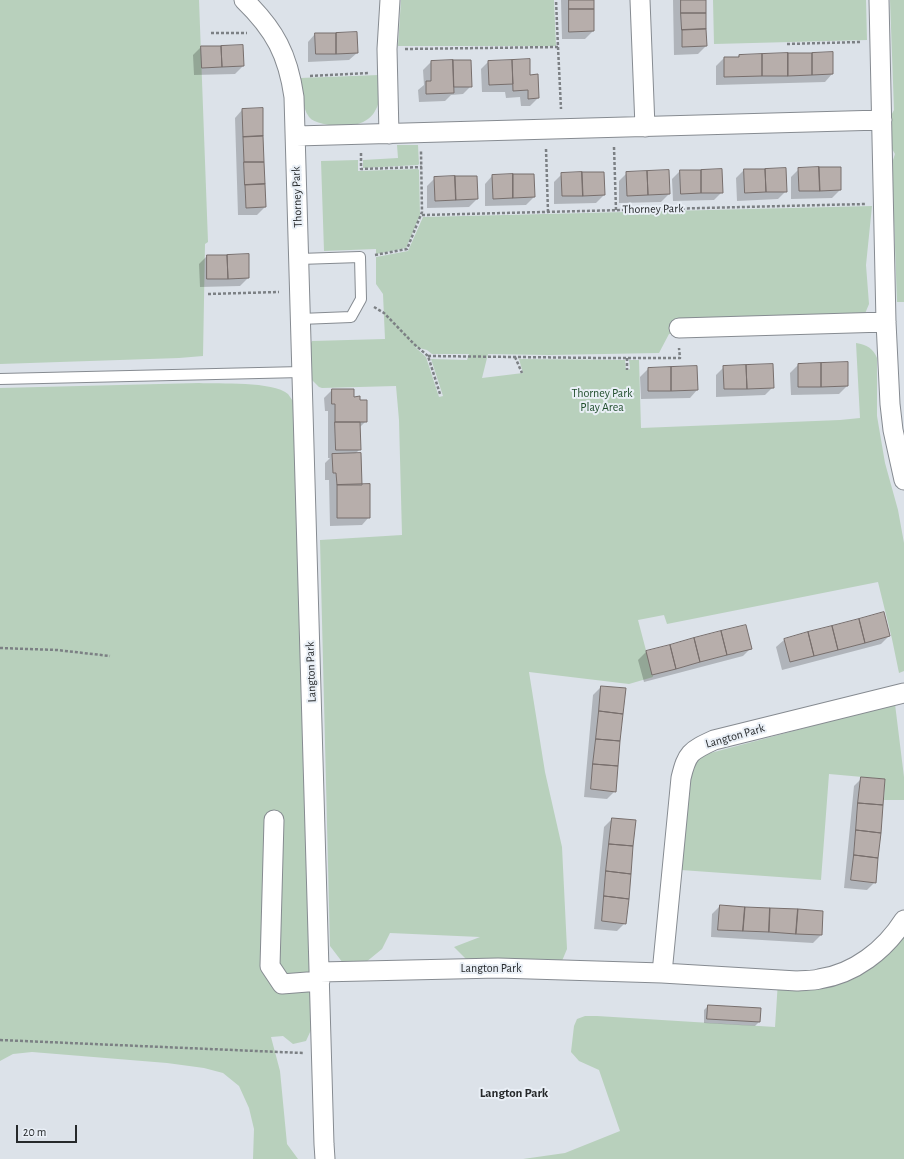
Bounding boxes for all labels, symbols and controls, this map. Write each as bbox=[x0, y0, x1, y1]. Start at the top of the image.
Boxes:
street label: Thorney Park bbox=[289, 166, 305, 228]
street label: Thorney Park bbox=[622, 201, 684, 217]
park label: Thorney Park Play Area bbox=[571, 386, 633, 414]
street label: Langton Park bbox=[303, 641, 319, 703]
street label: Langton Park bbox=[704, 721, 766, 751]
street label: Langton Park bbox=[461, 961, 521, 975]
district label: Langton Park bbox=[480, 1085, 548, 1101]
scale bar bbox=[18, 1117, 79, 1143]
text: 20 m bbox=[23, 1126, 46, 1138]

